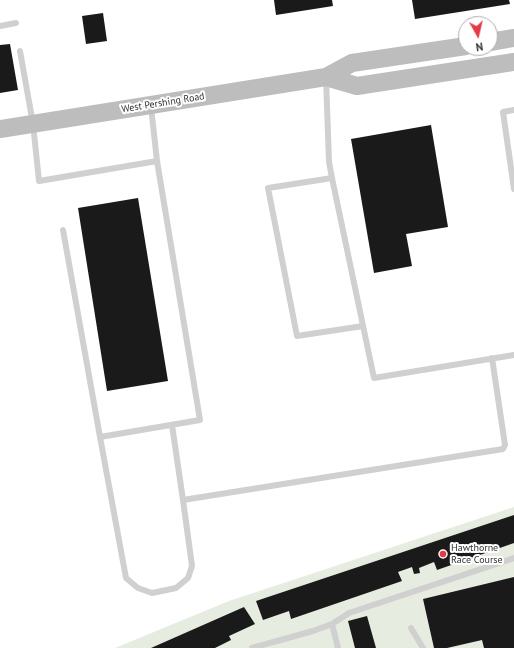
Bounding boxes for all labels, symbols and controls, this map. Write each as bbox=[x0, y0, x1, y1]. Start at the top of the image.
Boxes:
north arrow bbox=[458, 16, 498, 56]
text: N bbox=[475, 39, 484, 54]
street label: West Pershing Road bbox=[121, 91, 205, 115]
place label: Hawthorne Race Course bbox=[451, 542, 503, 566]
marker: Hawthorne Race Course bbox=[438, 549, 448, 559]

